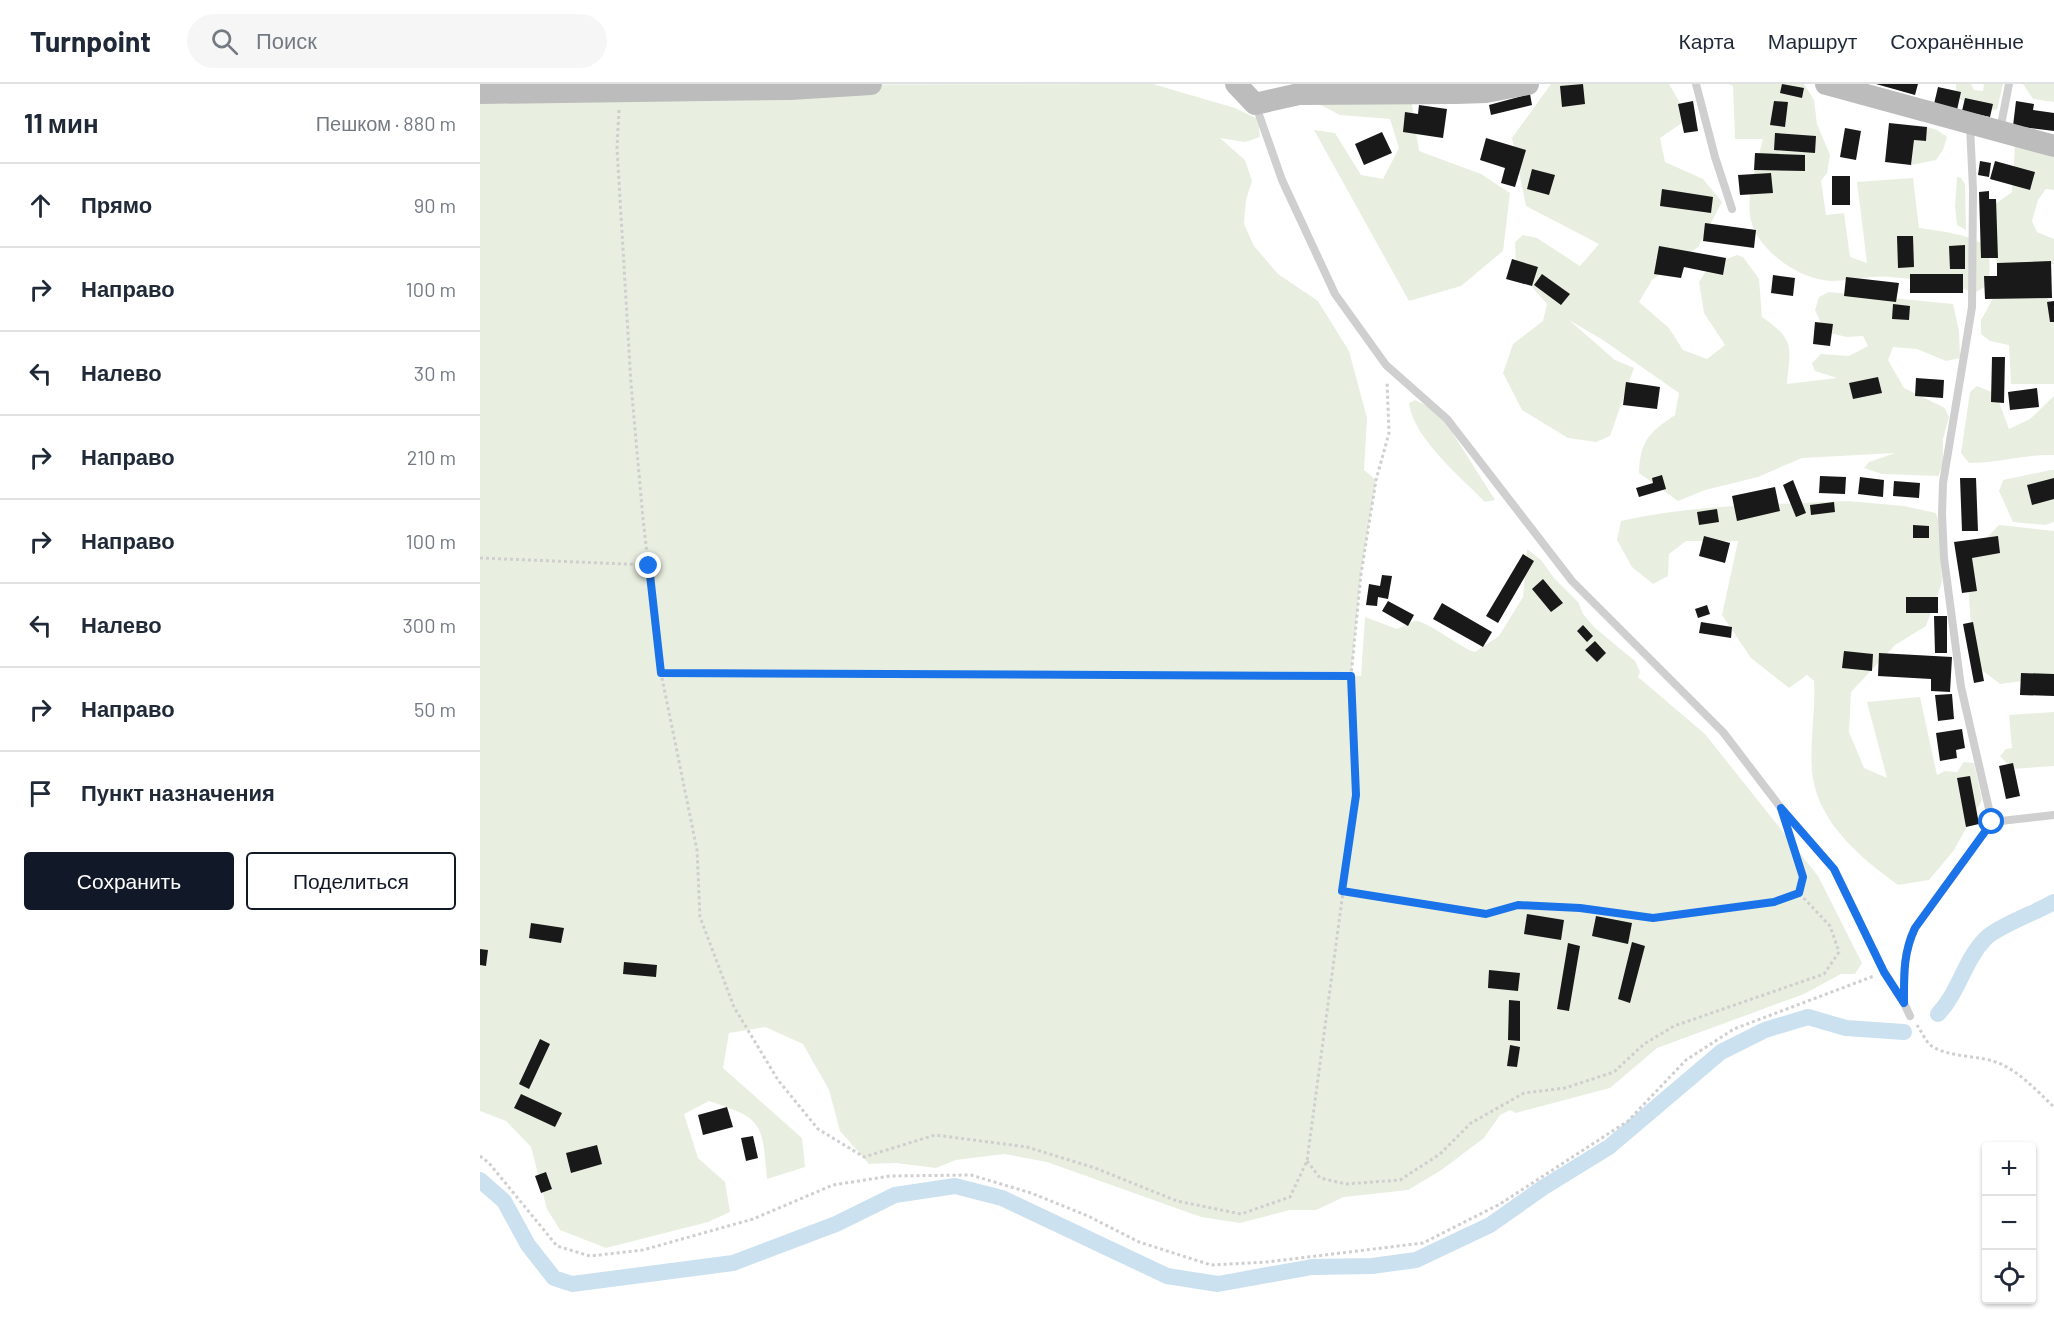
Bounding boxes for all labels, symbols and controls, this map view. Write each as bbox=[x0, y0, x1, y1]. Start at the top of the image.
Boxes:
search box bbox=[187, 14, 607, 68]
text: Turnpoint bbox=[30, 24, 151, 58]
icon: search bbox=[208, 25, 241, 58]
text: Поиск bbox=[256, 27, 317, 53]
text: Карта bbox=[1679, 28, 1735, 53]
text: Маршрут bbox=[1768, 28, 1857, 53]
text: Сохранённые bbox=[1890, 28, 2024, 53]
text: 11 мин bbox=[24, 107, 99, 138]
text: Пешком · 880 m bbox=[316, 111, 456, 135]
icon: ahead bbox=[24, 189, 57, 222]
text: Прямо bbox=[81, 191, 152, 217]
text: 90 m bbox=[414, 193, 456, 217]
icon: right bbox=[24, 273, 57, 306]
text: Направо bbox=[81, 275, 175, 301]
text: 100 m bbox=[406, 277, 456, 301]
icon: left bbox=[24, 357, 57, 390]
text: Налево bbox=[81, 359, 162, 385]
text: 30 m bbox=[414, 361, 456, 385]
icon: right bbox=[24, 441, 57, 474]
text: Направо bbox=[81, 443, 175, 469]
text: 210 m bbox=[407, 445, 456, 469]
icon: right bbox=[24, 525, 57, 558]
text: Направо bbox=[81, 527, 175, 553]
text: 100 m bbox=[406, 529, 456, 553]
route end bbox=[635, 552, 661, 578]
icon: left bbox=[24, 609, 57, 642]
text: Налево bbox=[81, 611, 162, 637]
text: 300 m bbox=[403, 613, 456, 637]
icon: right bbox=[24, 693, 57, 726]
text: Направо bbox=[81, 695, 175, 721]
text: 50 m bbox=[414, 697, 456, 721]
icon: arrive bbox=[24, 777, 57, 810]
text: Пункт назначения bbox=[81, 779, 275, 805]
route start bbox=[1978, 808, 2004, 834]
button: Сохранить bbox=[24, 852, 234, 910]
button: Поделиться bbox=[246, 852, 456, 910]
map controls bbox=[1982, 1142, 2036, 1304]
button: + bbox=[1982, 1142, 2036, 1196]
button: − bbox=[1982, 1196, 2036, 1250]
button: locate bbox=[1982, 1250, 2036, 1304]

